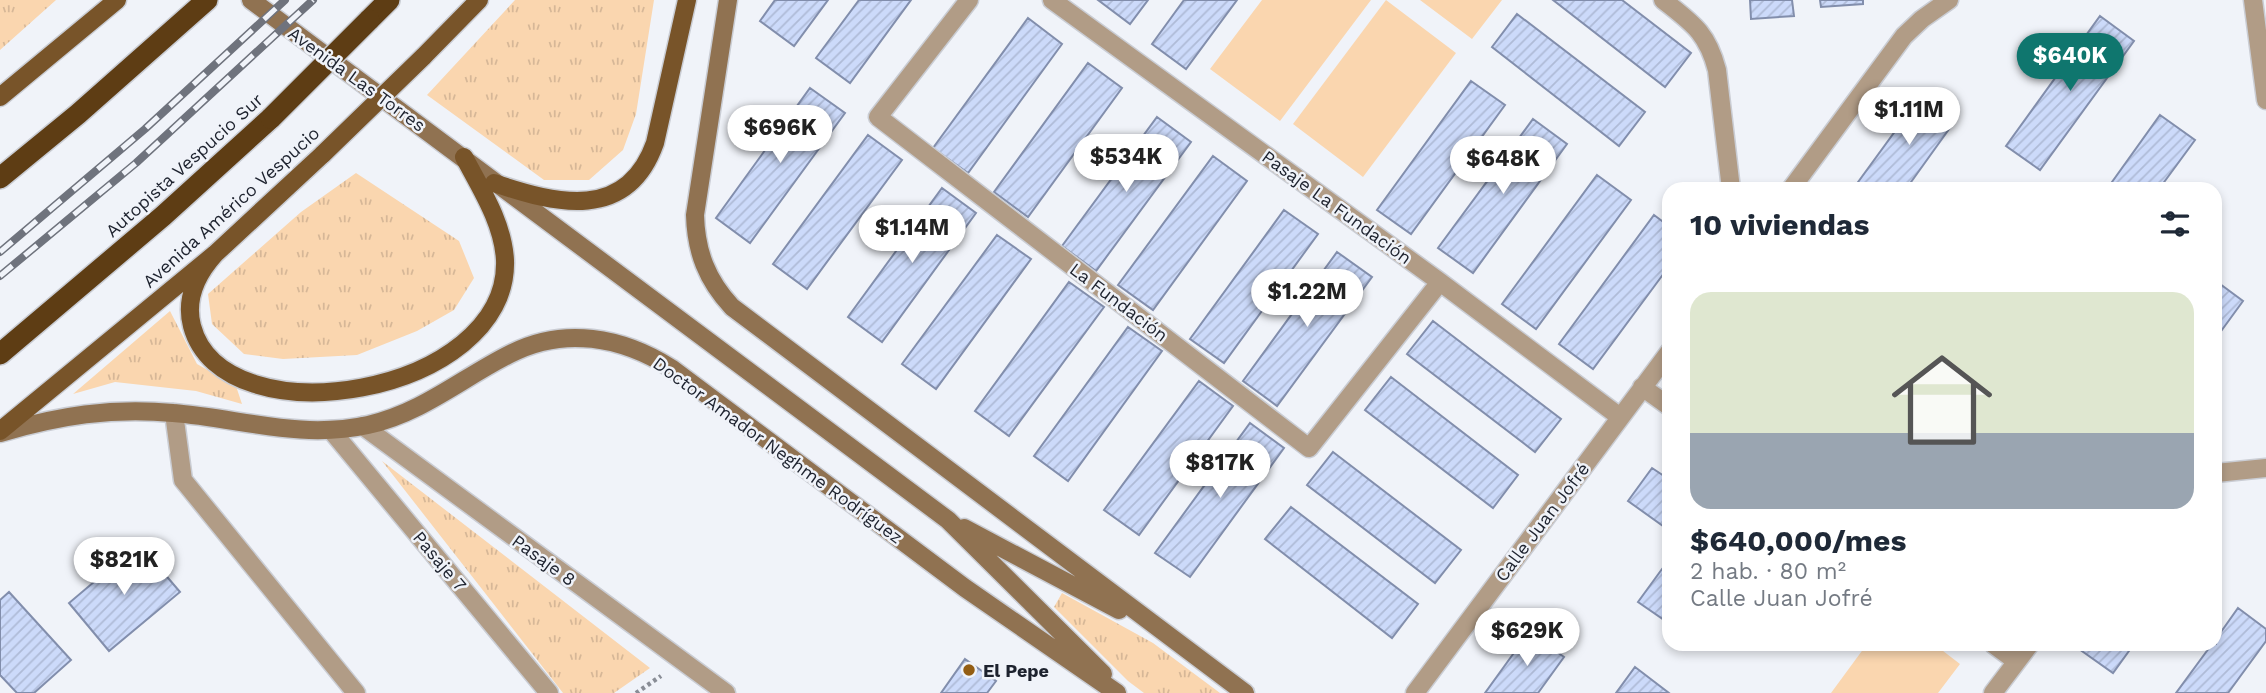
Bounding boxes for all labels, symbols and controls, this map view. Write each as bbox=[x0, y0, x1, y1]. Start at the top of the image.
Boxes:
street label: Avenida Las Torres bbox=[284, 22, 430, 136]
pin: $640K bbox=[2021, 34, 2119, 93]
text: $640K bbox=[2033, 42, 2107, 69]
pin: $1.11M bbox=[1852, 88, 1966, 147]
street label: Autopista Vespucio Sur bbox=[101, 89, 267, 241]
text: $1.11M bbox=[1874, 96, 1944, 123]
pin: $696K bbox=[731, 106, 829, 165]
text: $696K bbox=[743, 114, 817, 141]
street label: Avenida Américo Vespucio bbox=[138, 122, 324, 292]
pin: $534K bbox=[1077, 134, 1175, 194]
pin: $648K bbox=[1454, 136, 1552, 196]
text: $534K bbox=[1090, 143, 1162, 170]
text: $648K bbox=[1466, 145, 1540, 172]
street label: Pasaje La Fundación bbox=[1258, 146, 1416, 268]
pin: $1.14M bbox=[855, 205, 969, 265]
icon: filters bbox=[2156, 205, 2194, 243]
text: 10 viviendas bbox=[1690, 207, 1869, 242]
text: $1.14M bbox=[875, 214, 949, 241]
street label: La Fundación bbox=[1066, 258, 1172, 346]
pin: $1.22M bbox=[1250, 270, 1364, 329]
text: $1.22M bbox=[1267, 278, 1347, 305]
icon: home bbox=[1879, 337, 2005, 463]
street label: Doctor Amador Neghme Rodríguez bbox=[649, 352, 907, 548]
pin: $817K bbox=[1171, 440, 1269, 500]
text: $817K bbox=[1186, 449, 1255, 476]
street label: Calle Juan Jofré bbox=[1491, 459, 1593, 585]
text: $640,000/mes bbox=[1690, 523, 1906, 558]
street label: Pasaje 7 bbox=[409, 527, 471, 595]
street label: Pasaje 8 bbox=[508, 530, 580, 590]
pin: $821K bbox=[75, 538, 173, 597]
text: $821K bbox=[90, 546, 158, 573]
text: 2 hab. · 80 m² bbox=[1690, 558, 1846, 585]
text: Calle Juan Jofré bbox=[1690, 585, 1873, 612]
pin: $629K bbox=[1478, 608, 1576, 668]
text: $629K bbox=[1491, 617, 1563, 644]
place label: El Pepe bbox=[983, 660, 1049, 681]
marker: El Pepe bbox=[961, 662, 977, 678]

